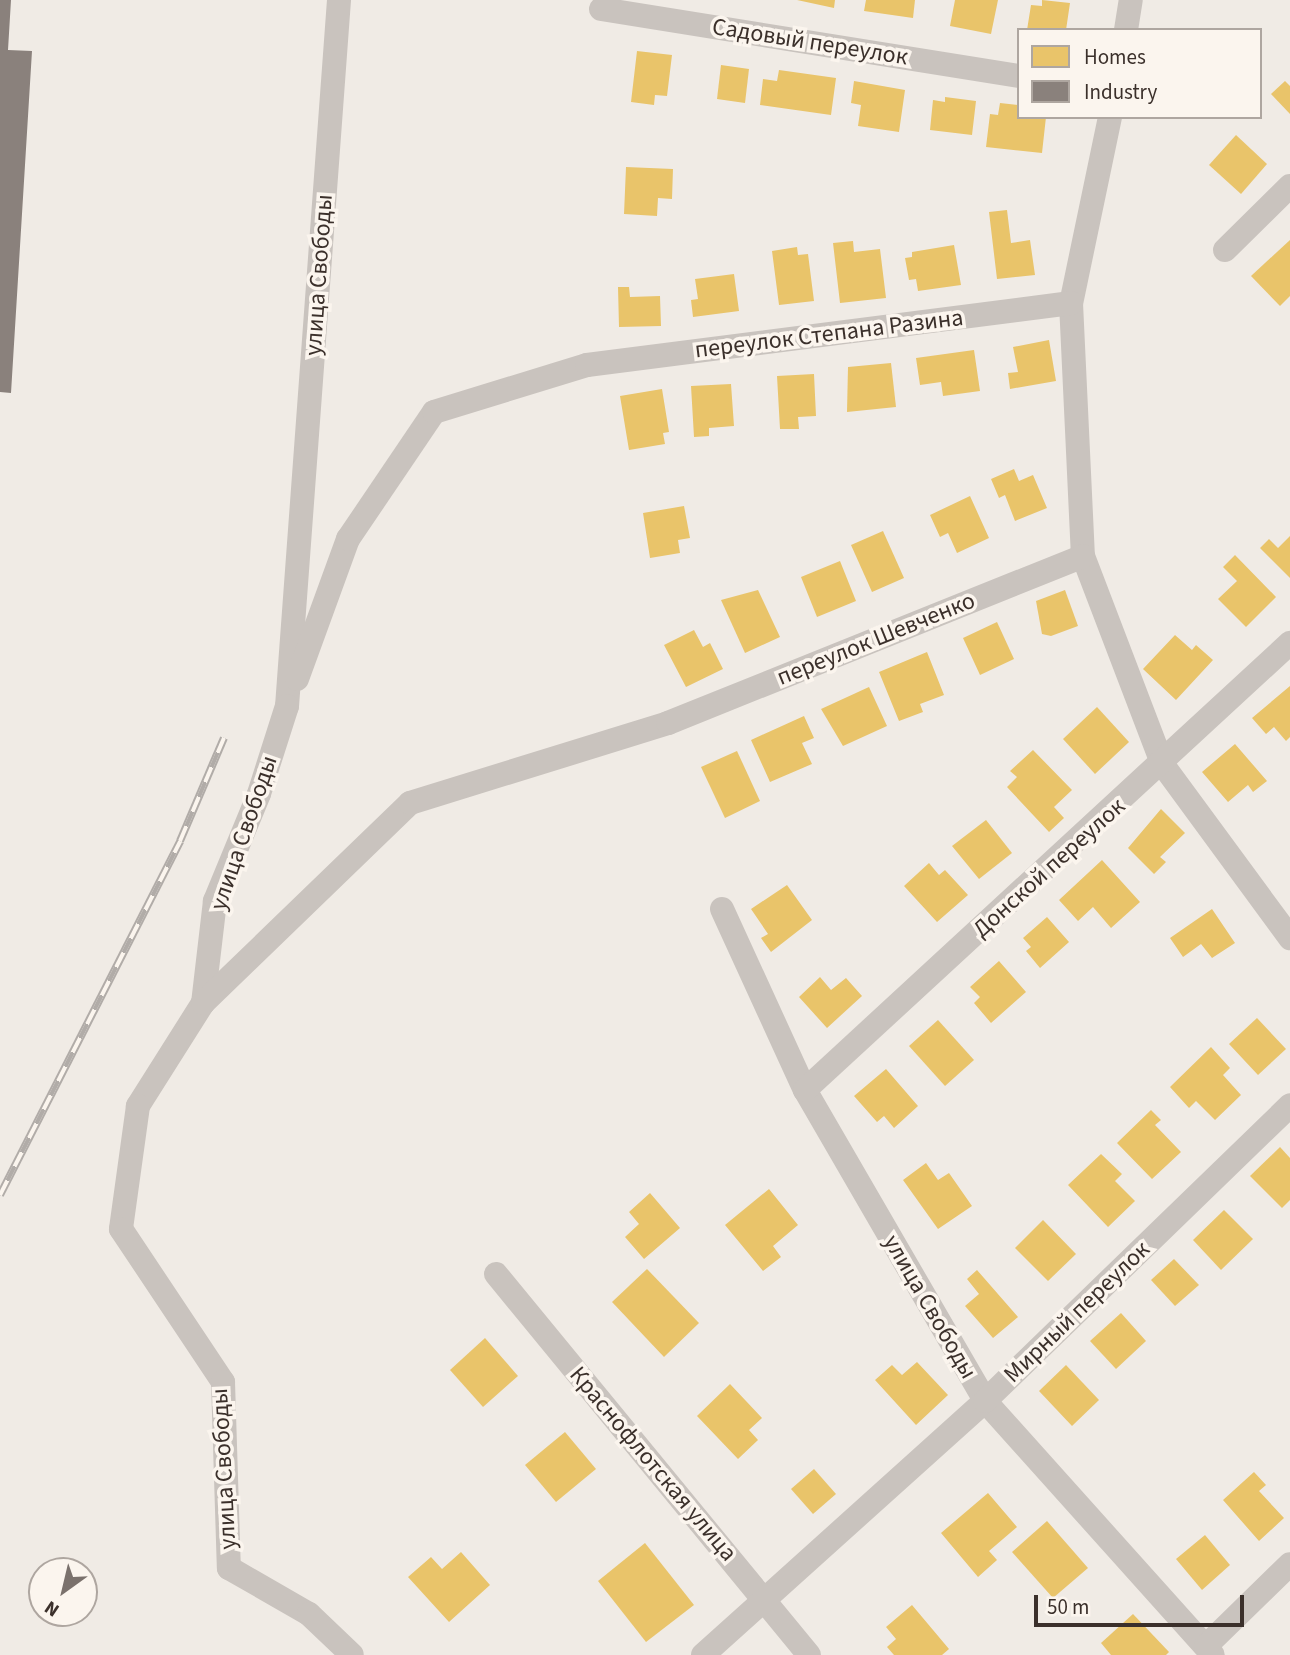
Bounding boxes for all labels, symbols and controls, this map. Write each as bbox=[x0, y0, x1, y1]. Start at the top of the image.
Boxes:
street label: Садовый переулок bbox=[710, 12, 910, 72]
legend bbox=[1017, 28, 1262, 119]
text: Homes bbox=[1084, 42, 1146, 72]
text: Industry bbox=[1084, 77, 1157, 107]
street label: улица Свободы bbox=[299, 193, 339, 357]
street label: переулок Степана Разина bbox=[693, 303, 965, 365]
street label: переулок Шевченко bbox=[773, 586, 979, 692]
street label: улица Свободы bbox=[204, 752, 284, 914]
street label: Донской переулок bbox=[967, 792, 1131, 944]
street label: улица Свободы bbox=[877, 1230, 983, 1384]
street label: Мирный переулок bbox=[998, 1235, 1156, 1389]
street label: Краснофлотская улица bbox=[563, 1361, 743, 1567]
street label: улица Свободы bbox=[205, 1388, 243, 1550]
north arrow bbox=[28, 1557, 98, 1627]
scale bar bbox=[1038, 1582, 1248, 1626]
text: 50 m bbox=[1047, 1592, 1089, 1622]
text: N bbox=[39, 1593, 65, 1623]

